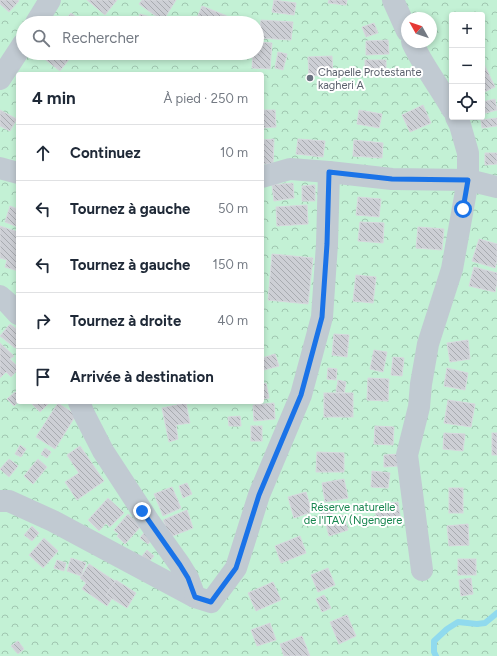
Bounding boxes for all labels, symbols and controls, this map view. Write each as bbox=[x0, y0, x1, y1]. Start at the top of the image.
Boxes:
north arrow bbox=[401, 12, 437, 48]
map controls bbox=[449, 12, 485, 120]
button: + bbox=[449, 12, 485, 48]
search box bbox=[16, 16, 264, 60]
icon: search bbox=[30, 27, 52, 49]
text: Rechercher bbox=[62, 29, 139, 47]
button: − bbox=[449, 48, 485, 84]
place label: Chapelle Protestante kagheri A bbox=[318, 66, 421, 92]
marker: Chapelle Protestante kagheri A bbox=[305, 73, 315, 83]
button: locate bbox=[449, 84, 485, 120]
text: 4 min bbox=[32, 88, 76, 108]
text: À pied · 250 m bbox=[163, 91, 248, 106]
icon: ahead bbox=[32, 142, 54, 164]
text: Continuez bbox=[70, 144, 141, 162]
text: 10 m bbox=[220, 145, 248, 160]
icon: left bbox=[32, 198, 54, 220]
text: Tournez à gauche bbox=[70, 200, 190, 218]
route start bbox=[454, 200, 472, 218]
text: 50 m bbox=[218, 201, 248, 216]
icon: left bbox=[32, 254, 54, 276]
text: Tournez à gauche bbox=[70, 256, 190, 274]
text: 150 m bbox=[213, 257, 248, 272]
icon: right bbox=[32, 310, 54, 332]
text: Tournez à droite bbox=[70, 312, 181, 330]
text: 40 m bbox=[217, 313, 248, 328]
icon: arrive bbox=[32, 366, 54, 388]
text: Arrivée à destination bbox=[70, 368, 214, 386]
park label: Réserve naturelle de l'ITAV (Ngengere bbox=[304, 501, 402, 527]
route end bbox=[133, 502, 151, 520]

